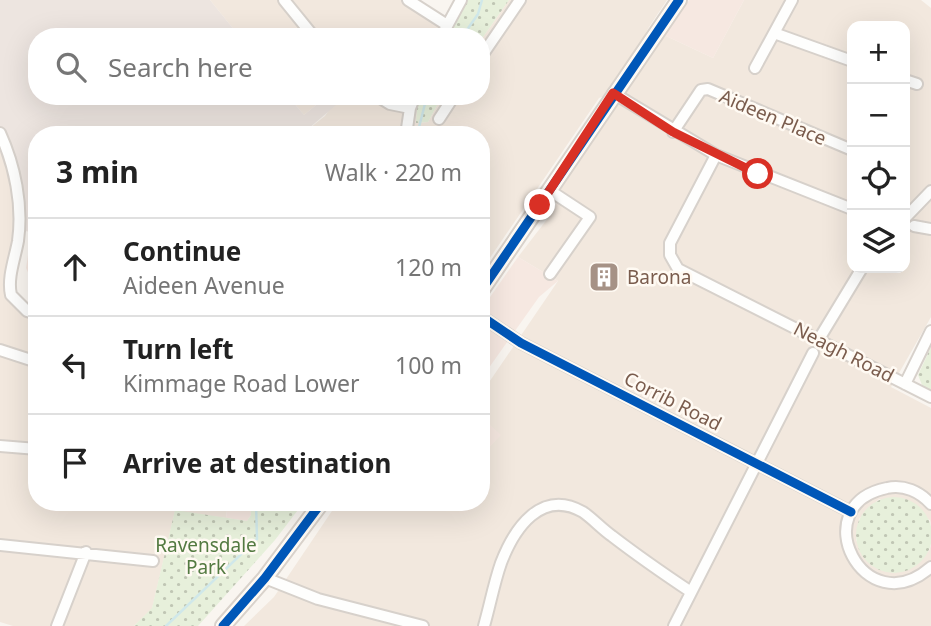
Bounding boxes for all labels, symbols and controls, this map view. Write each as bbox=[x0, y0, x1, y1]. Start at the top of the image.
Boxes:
map controls bbox=[847, 21, 910, 273]
button: + bbox=[847, 21, 910, 84]
search box bbox=[28, 28, 490, 105]
icon: search bbox=[52, 48, 90, 86]
text: Search here bbox=[108, 49, 253, 85]
street label: Aideen Place bbox=[716, 83, 830, 151]
button: − bbox=[847, 84, 910, 147]
button: locate bbox=[847, 147, 910, 210]
text: 3 min bbox=[56, 151, 139, 192]
text: Walk · 220 m bbox=[325, 156, 462, 188]
route start bbox=[742, 158, 773, 189]
route end bbox=[524, 189, 555, 220]
button: layers bbox=[847, 210, 910, 273]
text: Continue bbox=[123, 233, 241, 269]
icon: ahead bbox=[56, 248, 94, 286]
text: 120 m bbox=[395, 251, 462, 283]
building icon: Barona bbox=[587, 260, 621, 294]
place label: Barona bbox=[627, 264, 691, 290]
text: Aideen Avenue bbox=[123, 269, 285, 301]
street label: Neagh Road bbox=[789, 315, 899, 389]
text: Turn left bbox=[123, 331, 234, 367]
icon: left bbox=[56, 346, 94, 384]
text: 100 m bbox=[395, 349, 462, 381]
street label: Corrib Road bbox=[620, 365, 726, 437]
text: Kimmage Road Lower bbox=[123, 367, 360, 399]
icon: arrive bbox=[56, 444, 94, 482]
text: Arrive at destination bbox=[123, 445, 392, 481]
park label: Ravensdale Park bbox=[155, 532, 257, 580]

